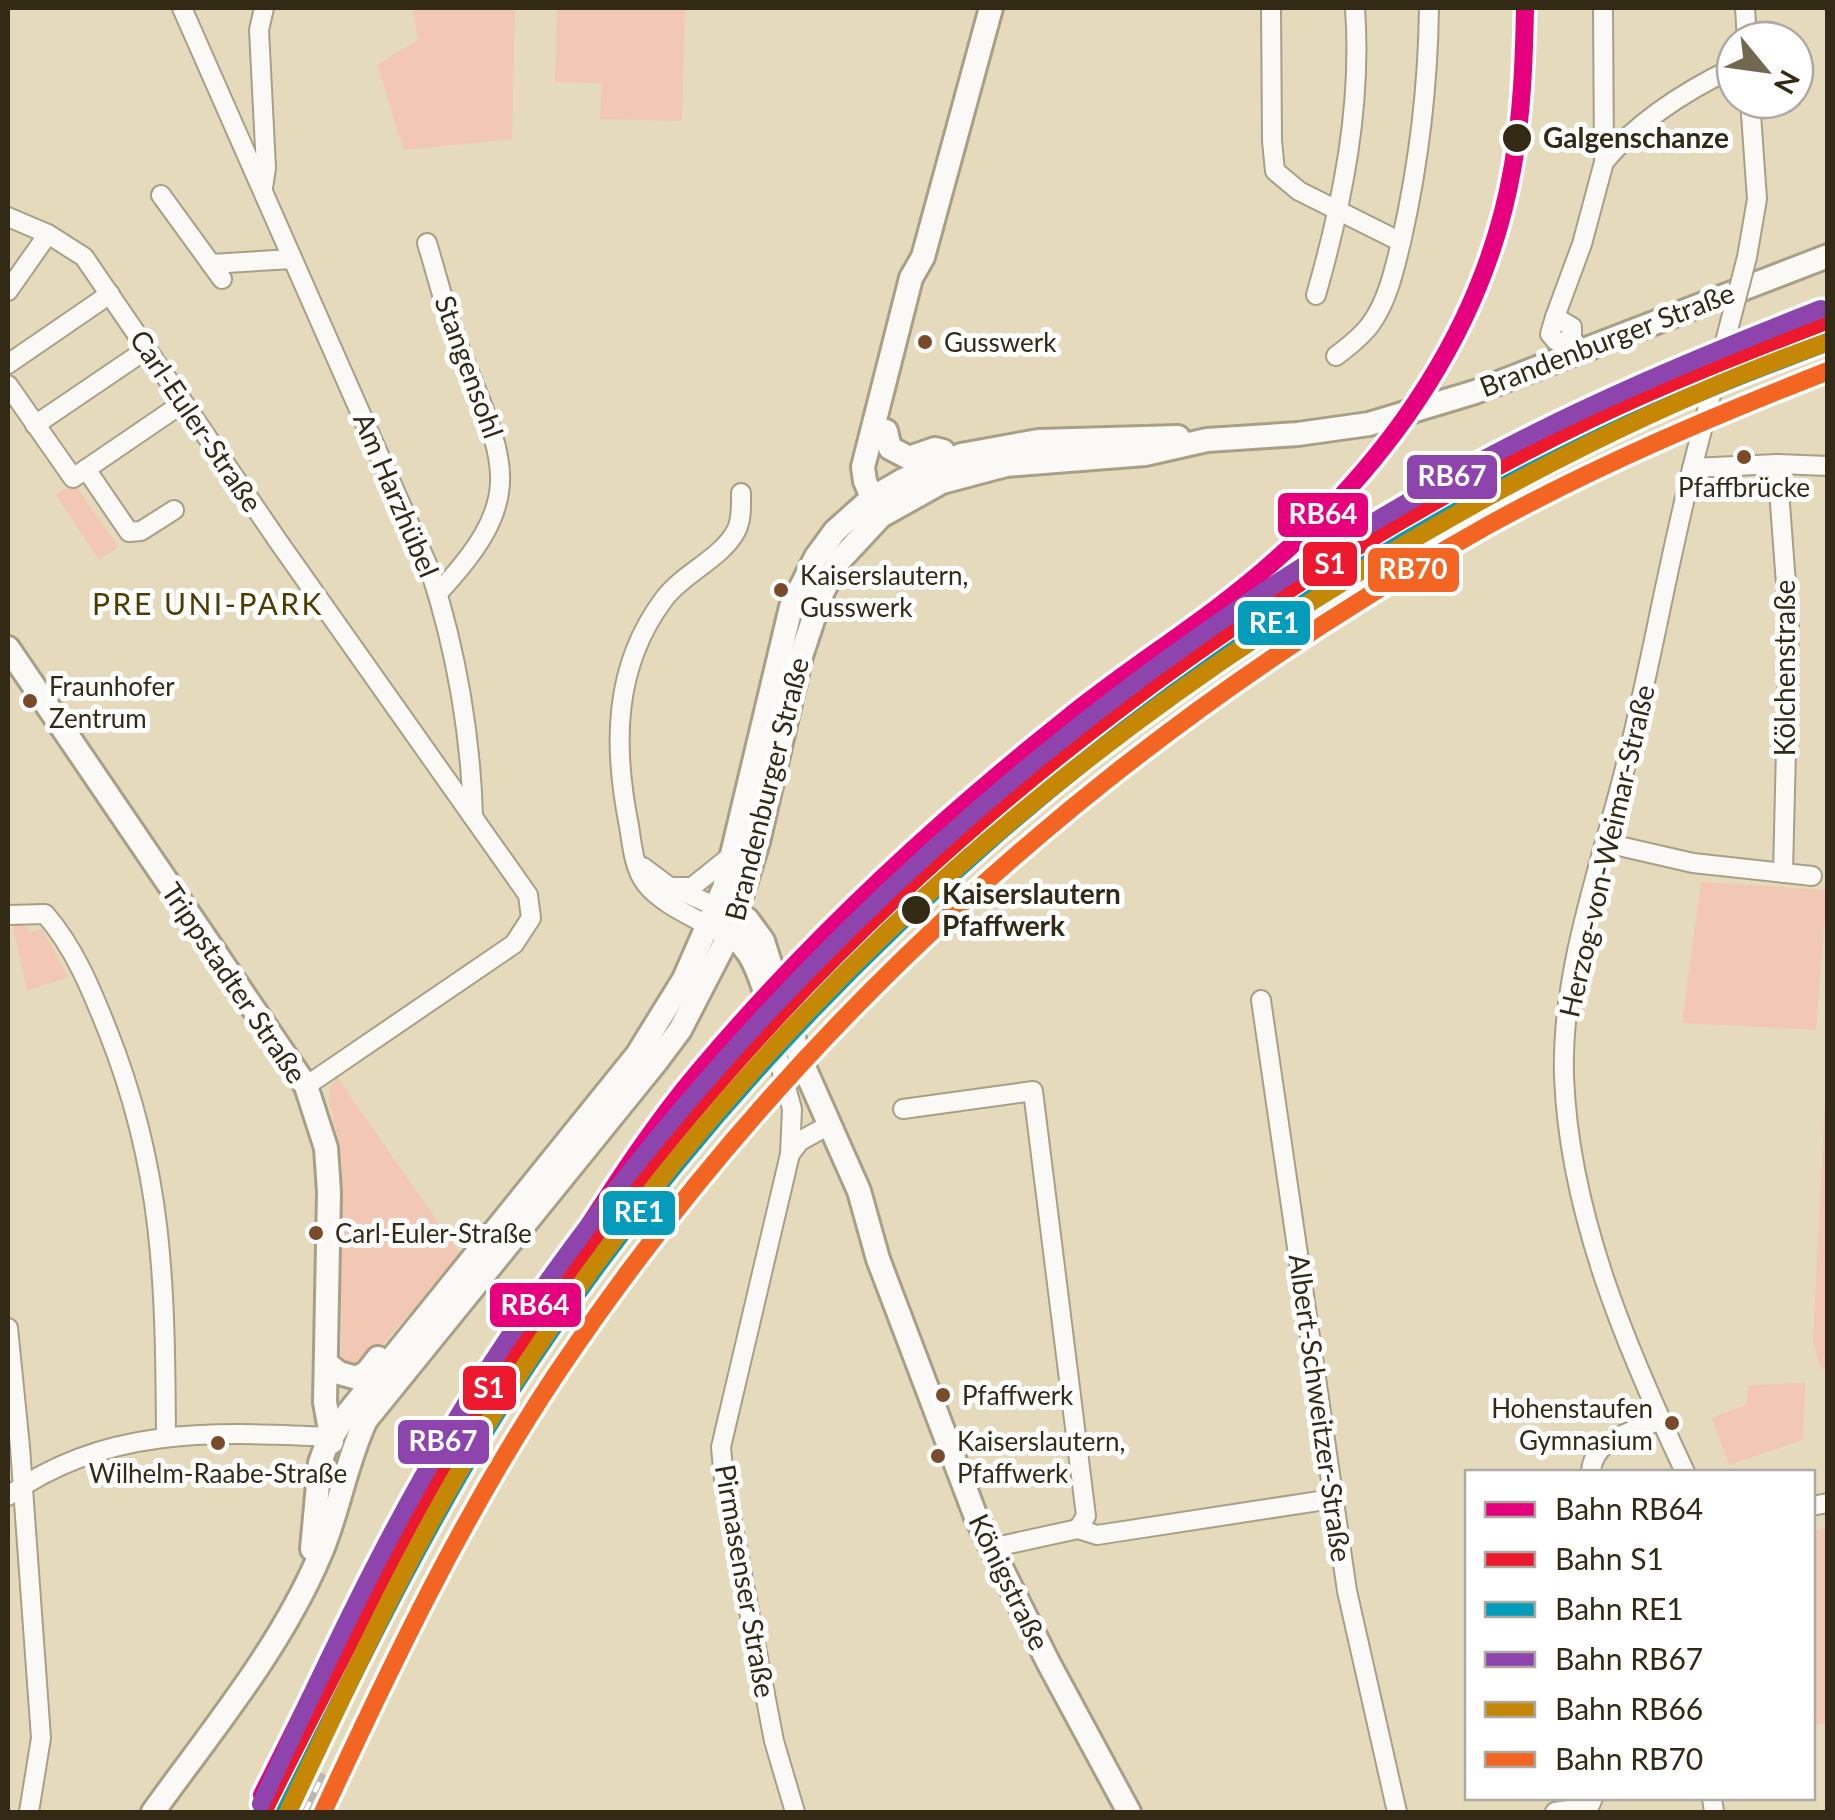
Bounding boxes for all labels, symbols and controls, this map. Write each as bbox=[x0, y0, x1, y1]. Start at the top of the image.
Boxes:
north arrow bbox=[1715, 20, 1815, 120]
text: N bbox=[1768, 65, 1808, 100]
place label: Galgenschanze bbox=[1543, 120, 1729, 154]
marker: Galgenschanze bbox=[1500, 121, 1534, 155]
street label: Brandenburger Straße bbox=[1475, 275, 1739, 403]
street label: Stangensohl bbox=[428, 291, 511, 443]
street label: Carl-Euler-Straße bbox=[123, 323, 270, 518]
place label: Gusswerk bbox=[944, 326, 1057, 358]
marker: Gusswerk bbox=[915, 332, 935, 352]
street label: Am Harzhübel bbox=[347, 407, 447, 582]
marker: Pfaffbrücke bbox=[1734, 447, 1754, 467]
line badge: RB67 bbox=[1405, 453, 1499, 501]
text: RB67 bbox=[1418, 458, 1486, 492]
place label: Pfaffbrücke bbox=[1678, 471, 1810, 503]
line badge: RB64 bbox=[1276, 491, 1370, 539]
text: RB64 bbox=[1289, 496, 1357, 530]
line badge: S1 bbox=[1301, 540, 1359, 588]
text: S1 bbox=[1314, 546, 1346, 580]
line badge: RB70 bbox=[1366, 546, 1461, 594]
text: RB70 bbox=[1379, 551, 1447, 585]
place label: Kaiserslautern, Gusswerk bbox=[800, 559, 968, 623]
marker: Kaiserslautern, Gusswerk bbox=[771, 580, 791, 600]
street label: Kölchenstraße bbox=[1767, 580, 1801, 756]
district label: PRE UNI-PARK bbox=[92, 585, 324, 621]
line badge: RE1 bbox=[1236, 599, 1312, 647]
text: RE1 bbox=[1249, 605, 1299, 639]
street label: Brandenburger Straße bbox=[717, 654, 815, 924]
place label: Fraunhofer Zentrum bbox=[49, 670, 175, 734]
street label: Herzog-von-Weimar-Straße bbox=[1551, 681, 1661, 1020]
marker: Fraunhofer Zentrum bbox=[20, 691, 40, 711]
street label: Trippstadter Straße bbox=[155, 876, 315, 1089]
place label: Kaiserslautern Pfaffwerk bbox=[942, 876, 1121, 942]
marker: Kaiserslautern Pfaffwerk bbox=[899, 893, 933, 927]
line badge: RE1 bbox=[601, 1189, 677, 1237]
text: RE1 bbox=[614, 1194, 664, 1228]
place label: Carl-Euler-Straße bbox=[335, 1217, 532, 1249]
marker: Carl-Euler-Straße bbox=[306, 1223, 326, 1243]
street label: Albert-Schweitzer-Straße bbox=[1283, 1252, 1359, 1564]
line badge: RB64 bbox=[488, 1281, 583, 1329]
text: RB64 bbox=[501, 1287, 569, 1321]
line badge: S1 bbox=[461, 1364, 518, 1412]
text: S1 bbox=[473, 1370, 505, 1404]
place label: Pfaffwerk bbox=[962, 1379, 1074, 1411]
marker: Pfaffwerk bbox=[933, 1385, 953, 1405]
place label: Hohenstaufen Gymnasium bbox=[1491, 1392, 1653, 1456]
marker: Hohenstaufen Gymnasium bbox=[1662, 1413, 1682, 1433]
line badge: RB67 bbox=[396, 1418, 491, 1466]
text: RB67 bbox=[409, 1423, 477, 1457]
place label: Kaiserslautern, Pfaffwerk bbox=[957, 1425, 1125, 1489]
marker: Wilhelm-Raabe-Straße bbox=[208, 1433, 228, 1453]
marker: Kaiserslautern, Pfaffwerk bbox=[928, 1446, 948, 1466]
place label: Wilhelm-Raabe-Straße bbox=[89, 1457, 347, 1489]
street label: Pirmasenser Straße bbox=[709, 1462, 783, 1700]
legend bbox=[1465, 1470, 1815, 1800]
text: Bahn RB64 bbox=[1555, 1490, 1703, 1526]
street label: Königstraße bbox=[962, 1508, 1057, 1655]
text: Bahn S1 bbox=[1555, 1540, 1664, 1576]
text: Bahn RE1 bbox=[1555, 1590, 1684, 1626]
text: Bahn RB67 bbox=[1555, 1640, 1703, 1676]
text: Bahn RB66 bbox=[1555, 1690, 1703, 1726]
text: Bahn RB70 bbox=[1555, 1740, 1703, 1776]

